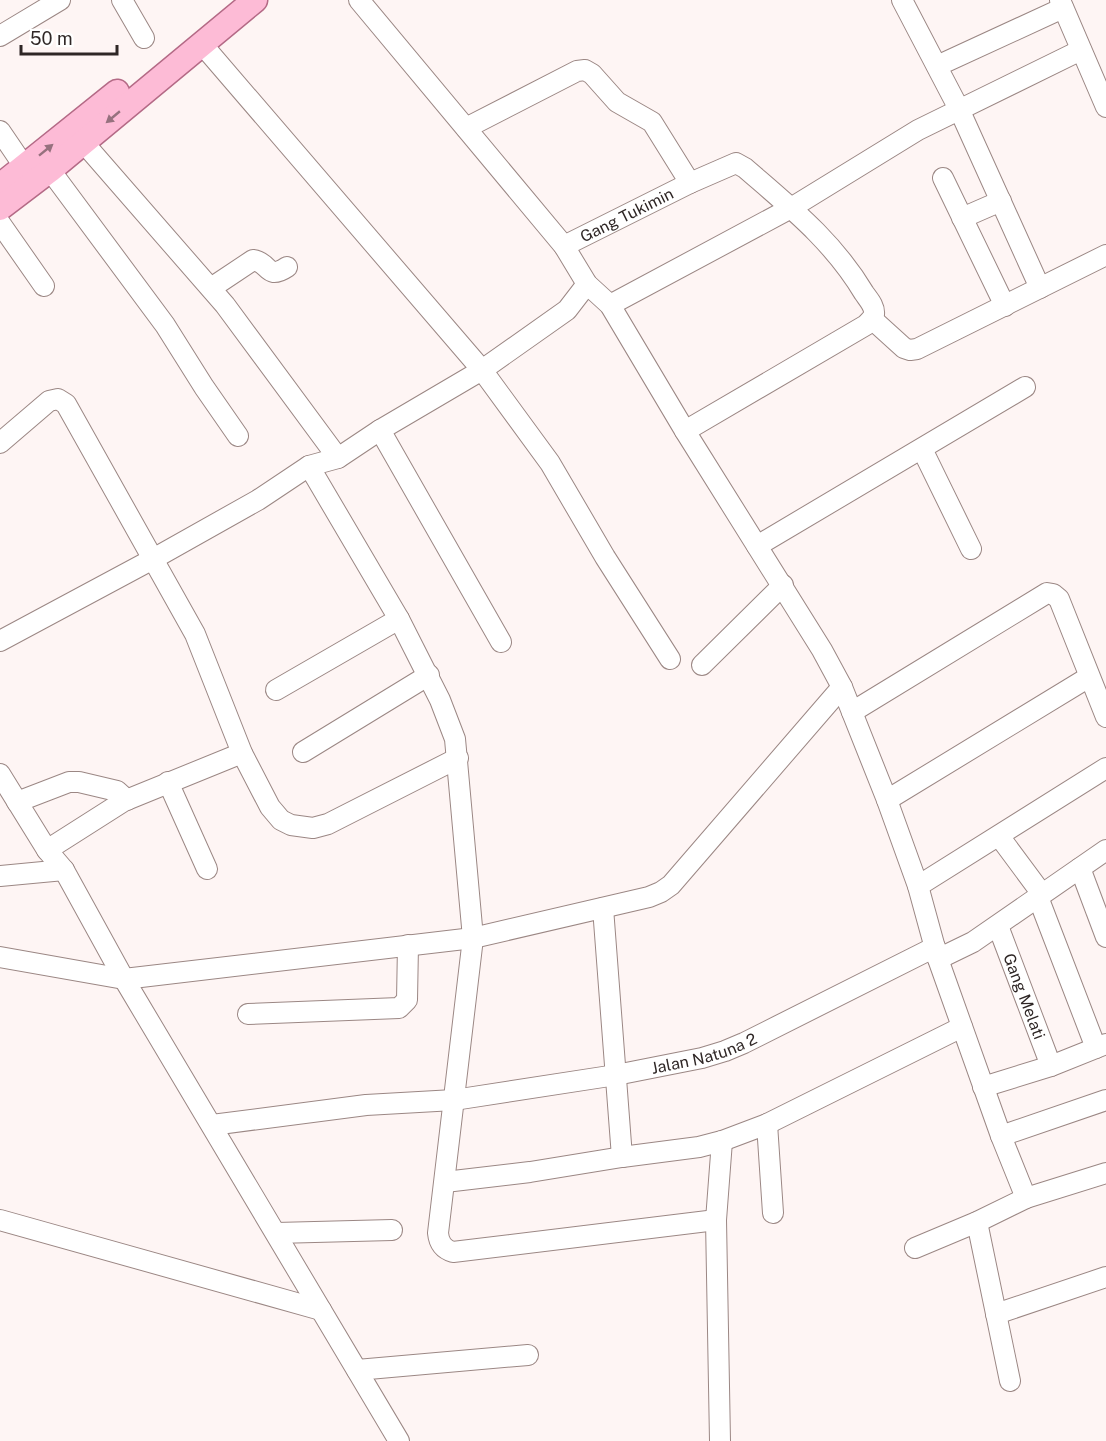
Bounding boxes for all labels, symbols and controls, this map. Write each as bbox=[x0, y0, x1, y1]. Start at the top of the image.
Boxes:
scale bar bbox=[21, 18, 117, 56]
text: 50 m bbox=[30, 28, 73, 49]
one-way arrow bbox=[106, 110, 121, 123]
one-way arrow bbox=[38, 144, 54, 157]
street label: Gang Tukimin bbox=[577, 183, 676, 246]
street label: Gang Melati bbox=[1000, 951, 1049, 1042]
street label: Jalan Natuna 2 bbox=[649, 1029, 760, 1077]

